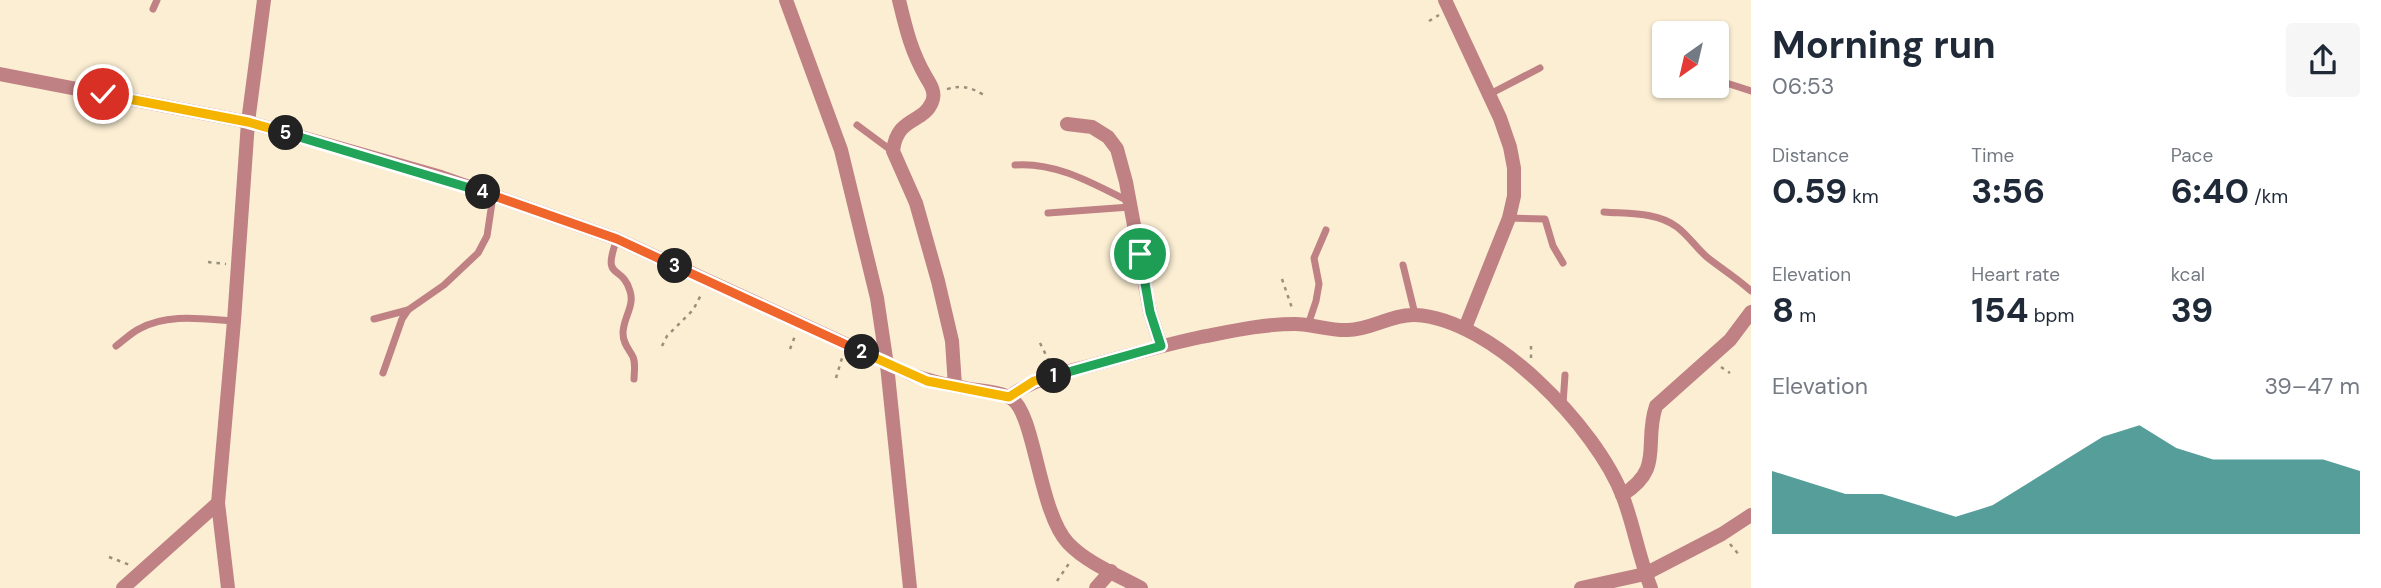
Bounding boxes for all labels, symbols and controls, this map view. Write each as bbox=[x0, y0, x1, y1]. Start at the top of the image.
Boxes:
text: Morning run bbox=[1772, 20, 1996, 70]
north arrow bbox=[1652, 21, 1729, 98]
map controls bbox=[1652, 21, 1729, 98]
button: share bbox=[2286, 23, 2360, 97]
pin bbox=[73, 64, 133, 124]
text: 06:53 bbox=[1772, 71, 1834, 101]
icon: check bbox=[84, 75, 122, 113]
pin: 5 bbox=[268, 116, 304, 150]
text: 5 bbox=[280, 120, 291, 145]
text: Distance bbox=[1772, 143, 1849, 168]
text: Time bbox=[1971, 143, 2014, 168]
text: Pace bbox=[2171, 143, 2213, 168]
text: 0.59 bbox=[1772, 168, 1847, 214]
text: 3:56 bbox=[1971, 168, 2045, 214]
text: 6:40 bbox=[2171, 168, 2249, 214]
pin: 4 bbox=[466, 174, 500, 210]
text: 4 bbox=[476, 179, 489, 204]
text: km bbox=[1847, 184, 1879, 209]
text: /km bbox=[2249, 184, 2288, 209]
pin bbox=[1110, 224, 1170, 284]
icon: arrive bbox=[1121, 235, 1159, 273]
pin: 3 bbox=[658, 248, 692, 284]
text: 3 bbox=[669, 253, 680, 278]
text: Elevation bbox=[1772, 262, 1851, 287]
text: Heart rate bbox=[1971, 262, 2060, 287]
text: kcal bbox=[2171, 262, 2205, 287]
text: 8 bbox=[1772, 287, 1794, 333]
text: 154 bbox=[1971, 287, 2029, 333]
text: 39 bbox=[2171, 287, 2213, 333]
text: m bbox=[1794, 303, 1816, 328]
text: bpm bbox=[2029, 303, 2074, 328]
pin: 2 bbox=[844, 334, 880, 370]
text: 2 bbox=[856, 339, 867, 364]
pin: 1 bbox=[1036, 358, 1072, 394]
text: 1 bbox=[1050, 363, 1057, 388]
text: Elevation bbox=[1772, 371, 1868, 401]
text: 39–47 m bbox=[2264, 371, 2360, 401]

